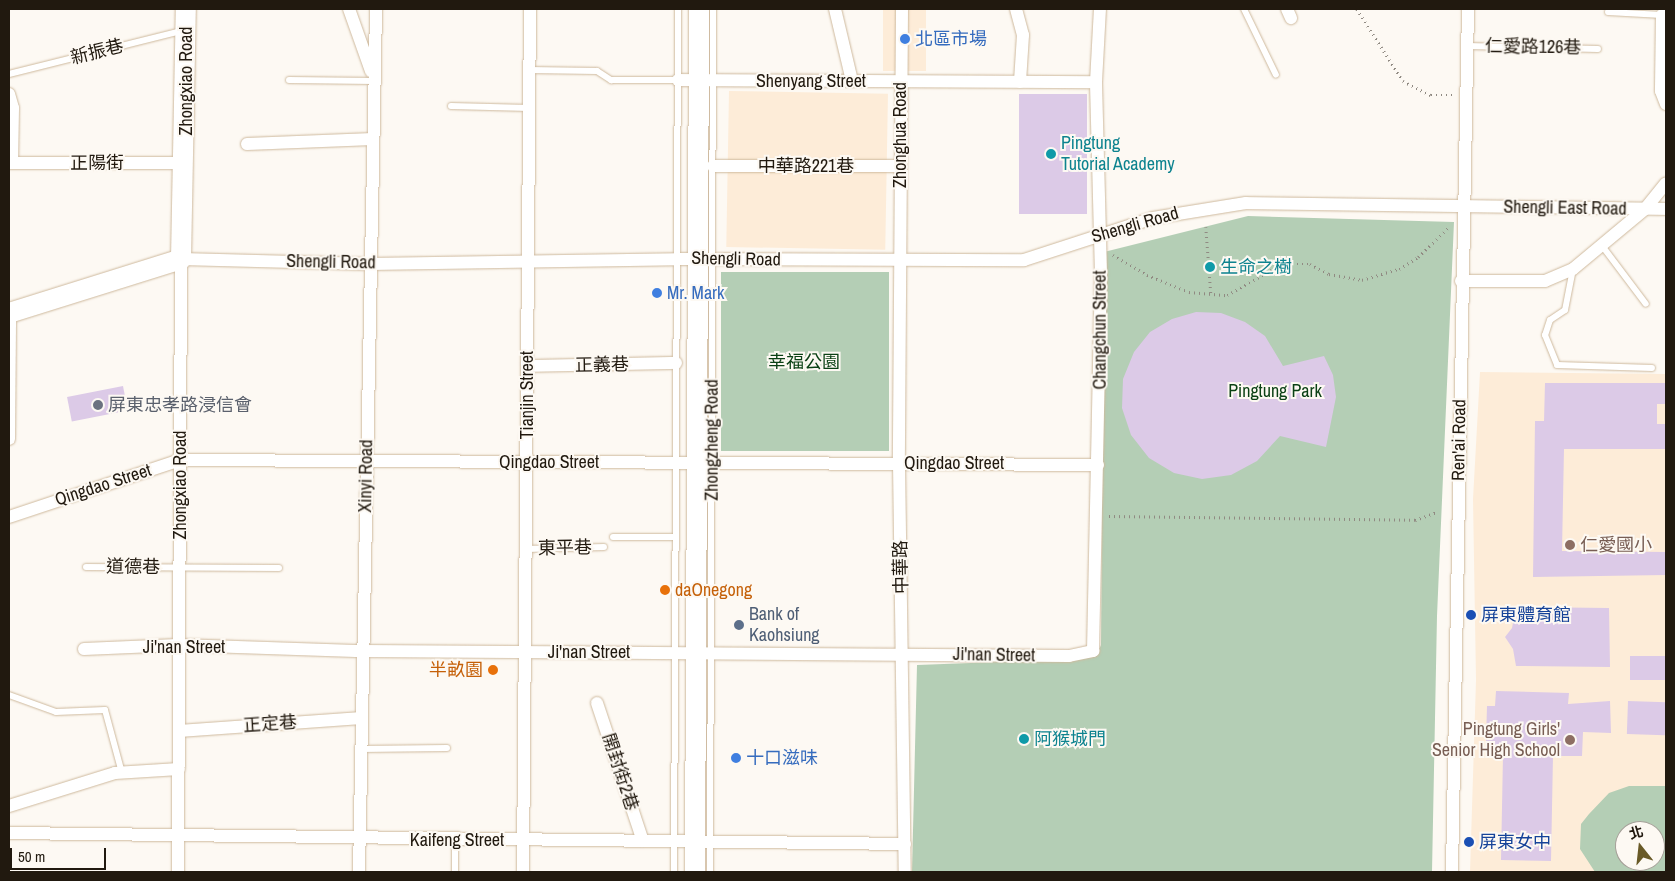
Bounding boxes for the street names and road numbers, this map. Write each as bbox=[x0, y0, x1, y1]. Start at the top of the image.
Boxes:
street label: Zhongxiao Road bbox=[175, 26, 197, 136]
street label: 新振巷 bbox=[68, 35, 126, 69]
street label: 仁愛路126巷 bbox=[1485, 35, 1581, 59]
street label: Shenyang Street bbox=[756, 70, 866, 92]
street label: Zhonghua Road bbox=[889, 82, 911, 188]
street label: 正陽街 bbox=[70, 152, 124, 174]
street label: 中華路221巷 bbox=[758, 155, 854, 177]
street label: Shengli East Road bbox=[1503, 196, 1627, 220]
street label: Shengli Road bbox=[1089, 202, 1181, 248]
street label: Shengli Road bbox=[691, 247, 781, 271]
street label: Shengli Road bbox=[286, 250, 376, 274]
street label: Changchun Street bbox=[1089, 271, 1111, 389]
street label: Tianjin Street bbox=[516, 351, 538, 439]
street label: 正義巷 bbox=[575, 354, 629, 376]
street label: Zhongzheng Road bbox=[701, 379, 723, 501]
street label: Ren'ai Road bbox=[1447, 399, 1471, 481]
street label: Zhongxiao Road bbox=[169, 430, 191, 540]
street label: Xinyi Road bbox=[355, 439, 377, 513]
street label: Qingdao Street bbox=[499, 451, 599, 473]
street label: Qingdao Street bbox=[904, 452, 1004, 474]
street label: Qingdao Street bbox=[52, 459, 154, 511]
street label: 東平巷 bbox=[538, 537, 592, 559]
street label: 中華路 bbox=[890, 540, 912, 594]
street label: 道德巷 bbox=[106, 556, 160, 578]
street label: Ji'nan Street bbox=[143, 636, 225, 658]
street label: Ji'nan Street bbox=[548, 641, 630, 663]
street label: Ji'nan Street bbox=[953, 643, 1035, 667]
street label: 正定巷 bbox=[242, 711, 298, 737]
street label: 開封街2巷 bbox=[597, 731, 643, 813]
street label: Kaifeng Street bbox=[410, 829, 504, 851]

